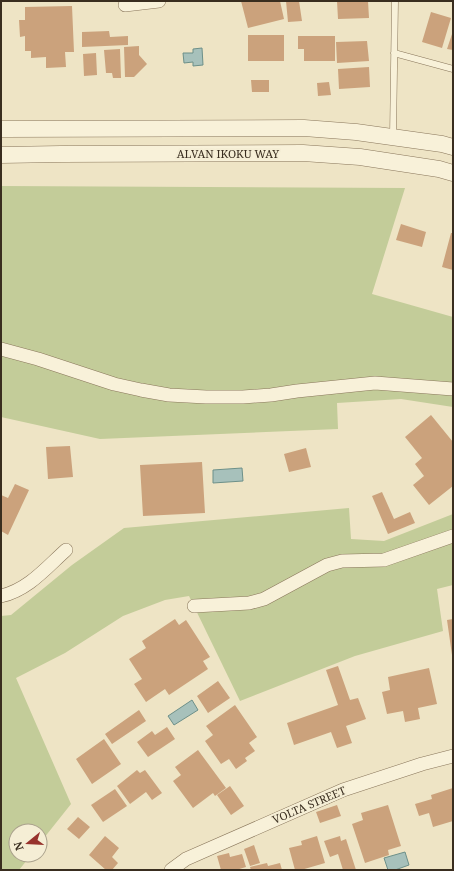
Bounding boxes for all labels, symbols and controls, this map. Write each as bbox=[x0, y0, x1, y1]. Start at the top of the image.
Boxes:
street label: ALVAN IKOKU WAY bbox=[177, 146, 279, 161]
street label: VOLTA STREET bbox=[270, 782, 348, 827]
north arrow bbox=[8, 823, 48, 863]
text: N bbox=[9, 839, 26, 853]

